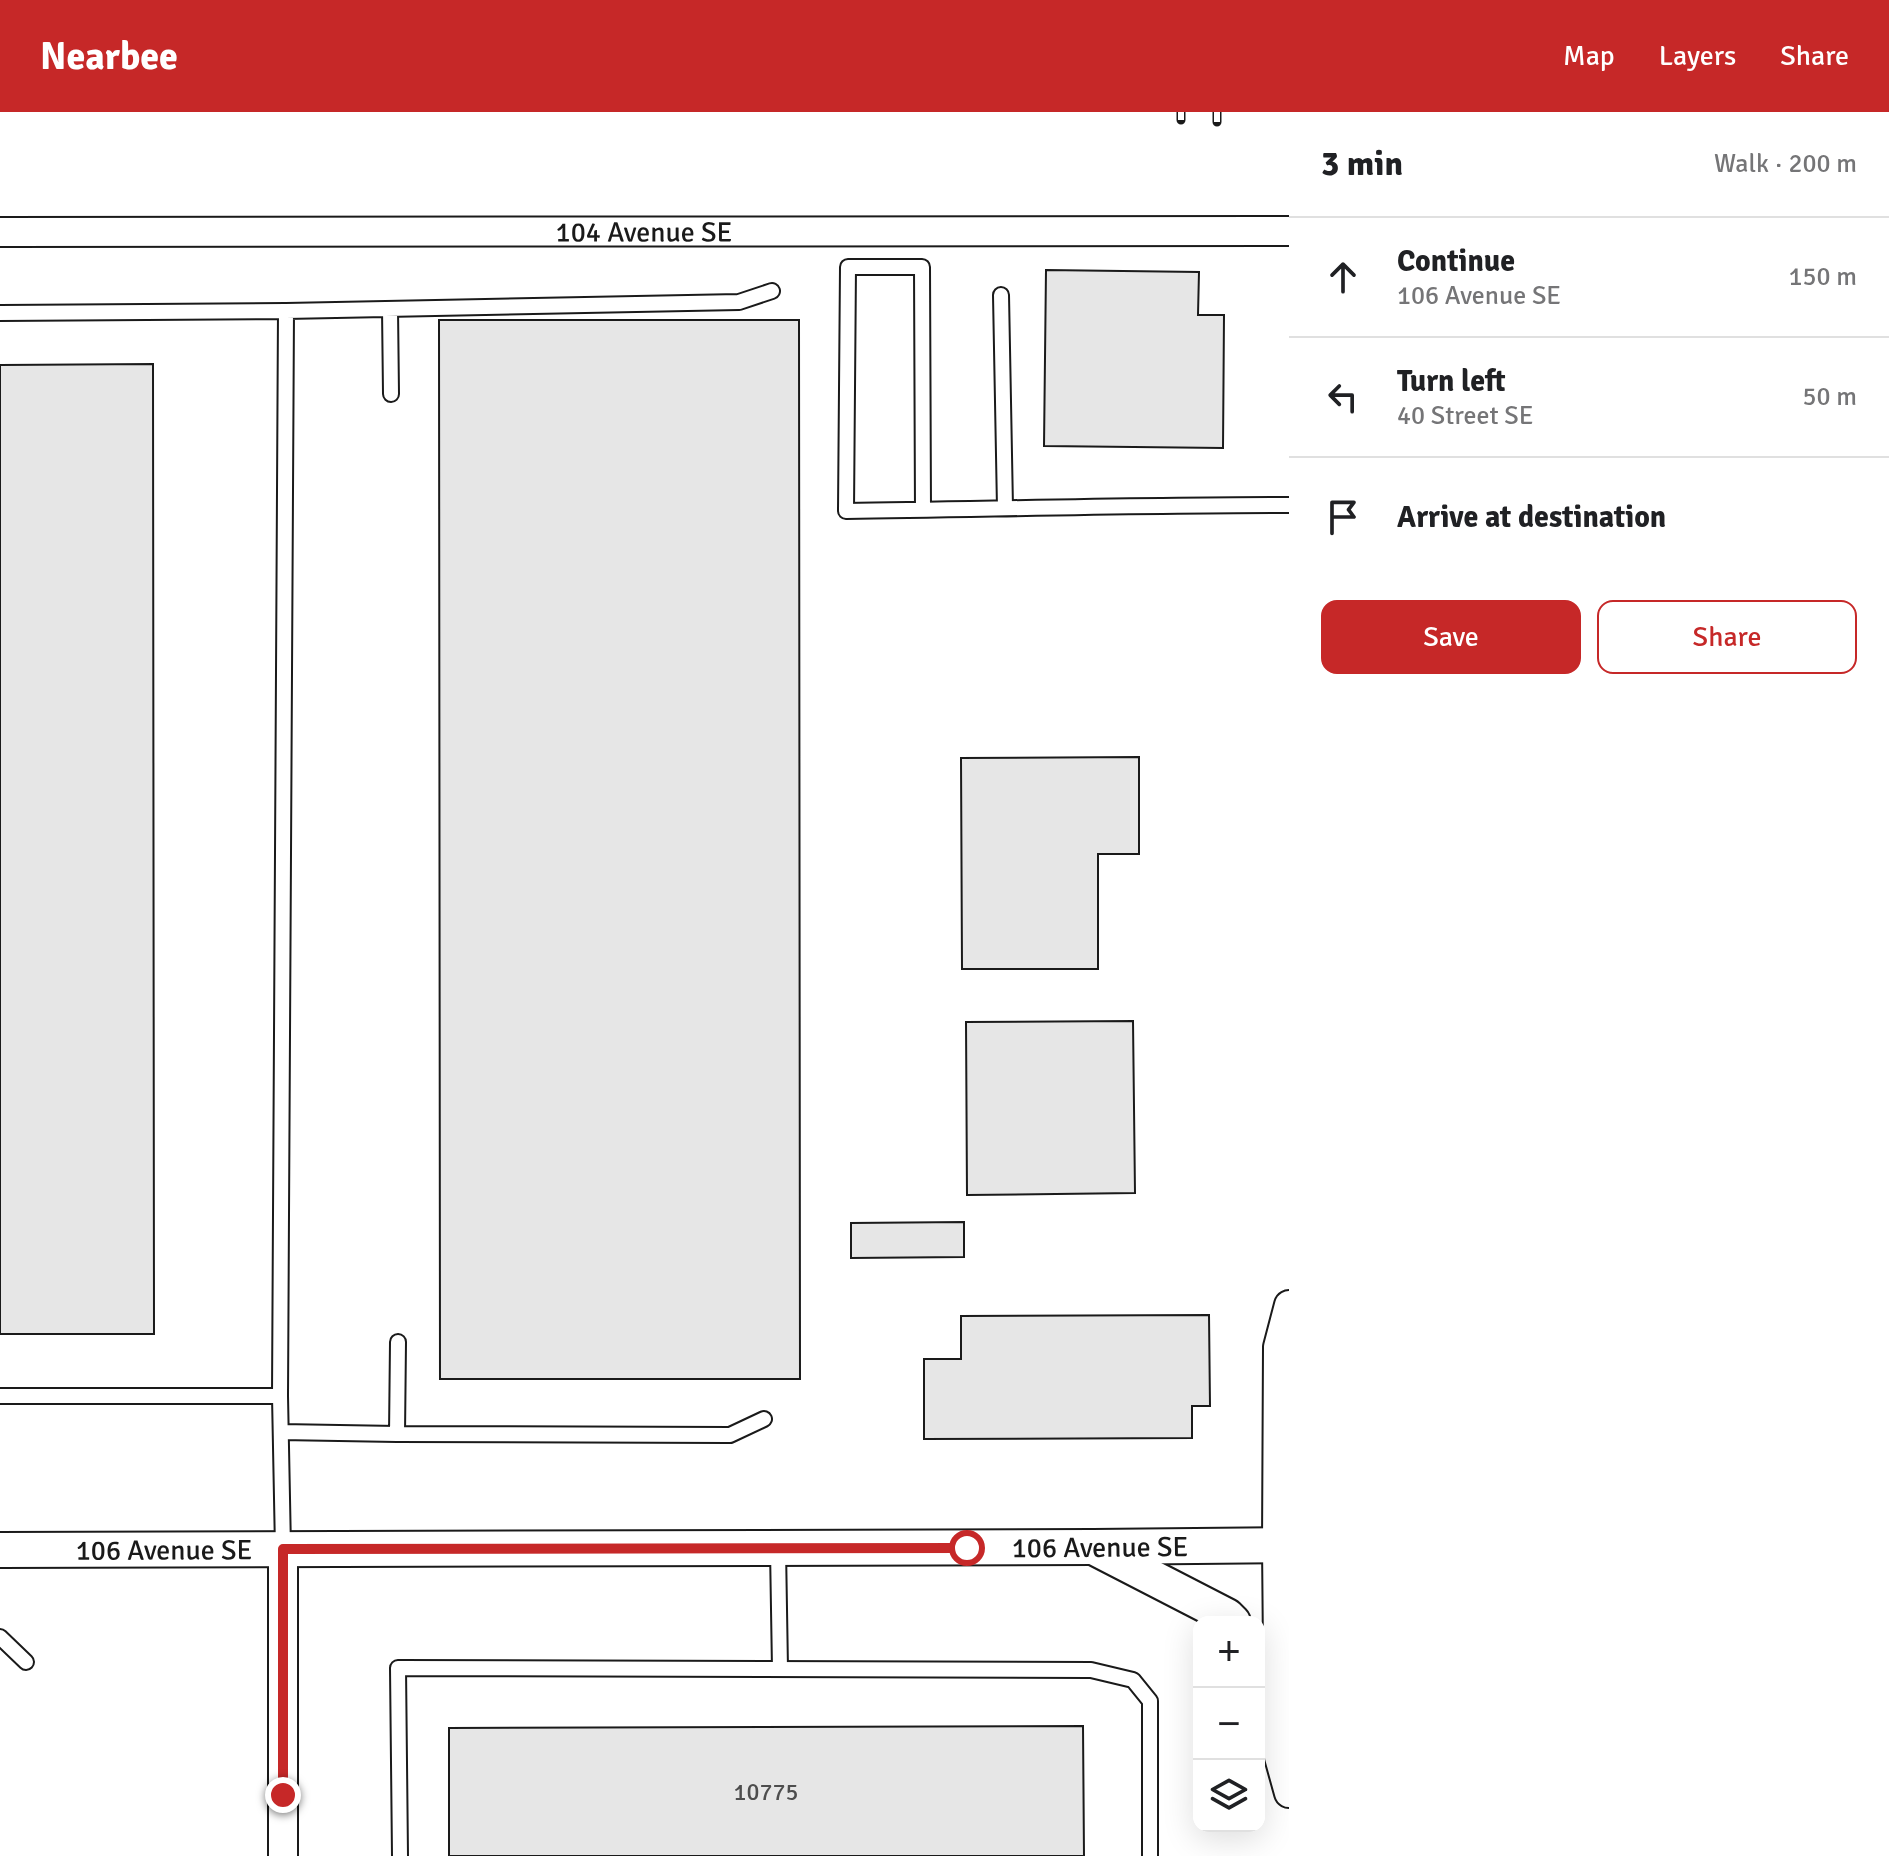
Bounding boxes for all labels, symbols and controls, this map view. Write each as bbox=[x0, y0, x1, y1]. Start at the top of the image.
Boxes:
text: Nearbee bbox=[40, 33, 178, 80]
text: Map bbox=[1563, 39, 1615, 73]
text: Layers bbox=[1659, 39, 1736, 73]
text: Share bbox=[1780, 39, 1849, 73]
text: 3 min bbox=[1321, 143, 1403, 185]
text: Walk · 200 m bbox=[1714, 148, 1857, 180]
street label: 104 Avenue SE bbox=[556, 215, 732, 250]
text: Continue bbox=[1397, 243, 1515, 280]
icon: ahead bbox=[1321, 255, 1365, 299]
text: 150 m bbox=[1788, 261, 1857, 293]
text: 106 Avenue SE bbox=[1397, 280, 1561, 312]
text: Turn left bbox=[1397, 363, 1506, 400]
icon: left bbox=[1321, 375, 1365, 419]
text: 50 m bbox=[1802, 381, 1857, 413]
text: 40 Street SE bbox=[1397, 400, 1533, 432]
icon: arrive bbox=[1321, 495, 1365, 539]
text: Arrive at destination bbox=[1397, 499, 1666, 536]
button: Save bbox=[1321, 600, 1581, 674]
button: Share bbox=[1597, 600, 1857, 674]
route start bbox=[949, 1530, 985, 1566]
street label: 106 Avenue SE bbox=[1012, 1530, 1189, 1565]
street label: 106 Avenue SE bbox=[76, 1533, 252, 1568]
map controls bbox=[1193, 1616, 1265, 1832]
button: + bbox=[1193, 1616, 1265, 1688]
button: − bbox=[1193, 1688, 1265, 1760]
button: layers bbox=[1193, 1760, 1265, 1832]
route end bbox=[265, 1777, 301, 1813]
house number: 10775 bbox=[734, 1777, 798, 1807]

